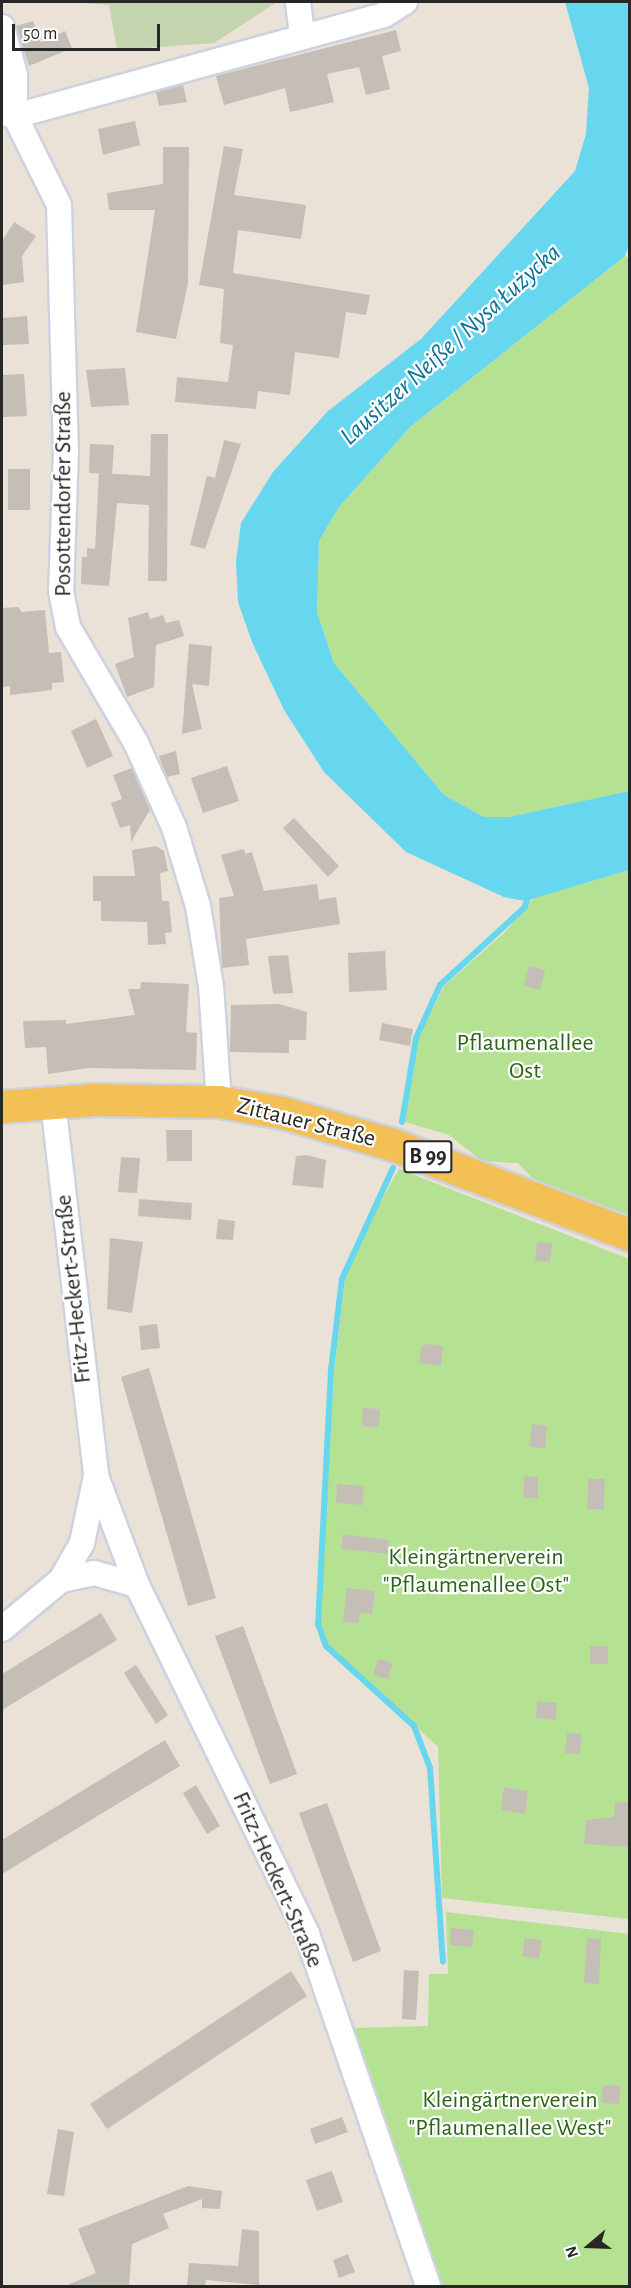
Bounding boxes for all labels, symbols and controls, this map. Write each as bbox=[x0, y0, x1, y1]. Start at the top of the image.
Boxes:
scale bar bbox=[15, 12, 164, 50]
text: 50 m bbox=[23, 25, 57, 43]
water label: Lausitzer Neiße / Nysa Łużycka bbox=[334, 238, 568, 452]
street label: Posottendorfer Straße bbox=[50, 391, 78, 597]
park label: Pflaumenallee Ost bbox=[457, 1030, 593, 1086]
street label: Zittauer Straße bbox=[234, 1092, 378, 1154]
road number: B 99 bbox=[402, 1138, 454, 1176]
street label: Fritz-Heckert-Straße bbox=[50, 1193, 98, 1385]
park label: Kleingärtnerverein "Pflaumenallee Ost" bbox=[383, 1544, 569, 1600]
street label: Fritz-Heckert-Straße bbox=[225, 1788, 329, 1972]
park label: Kleingärtnerverein "Pflaumenallee West" bbox=[409, 2087, 611, 2143]
north arrow bbox=[559, 2216, 619, 2276]
text: N bbox=[563, 2244, 581, 2260]

